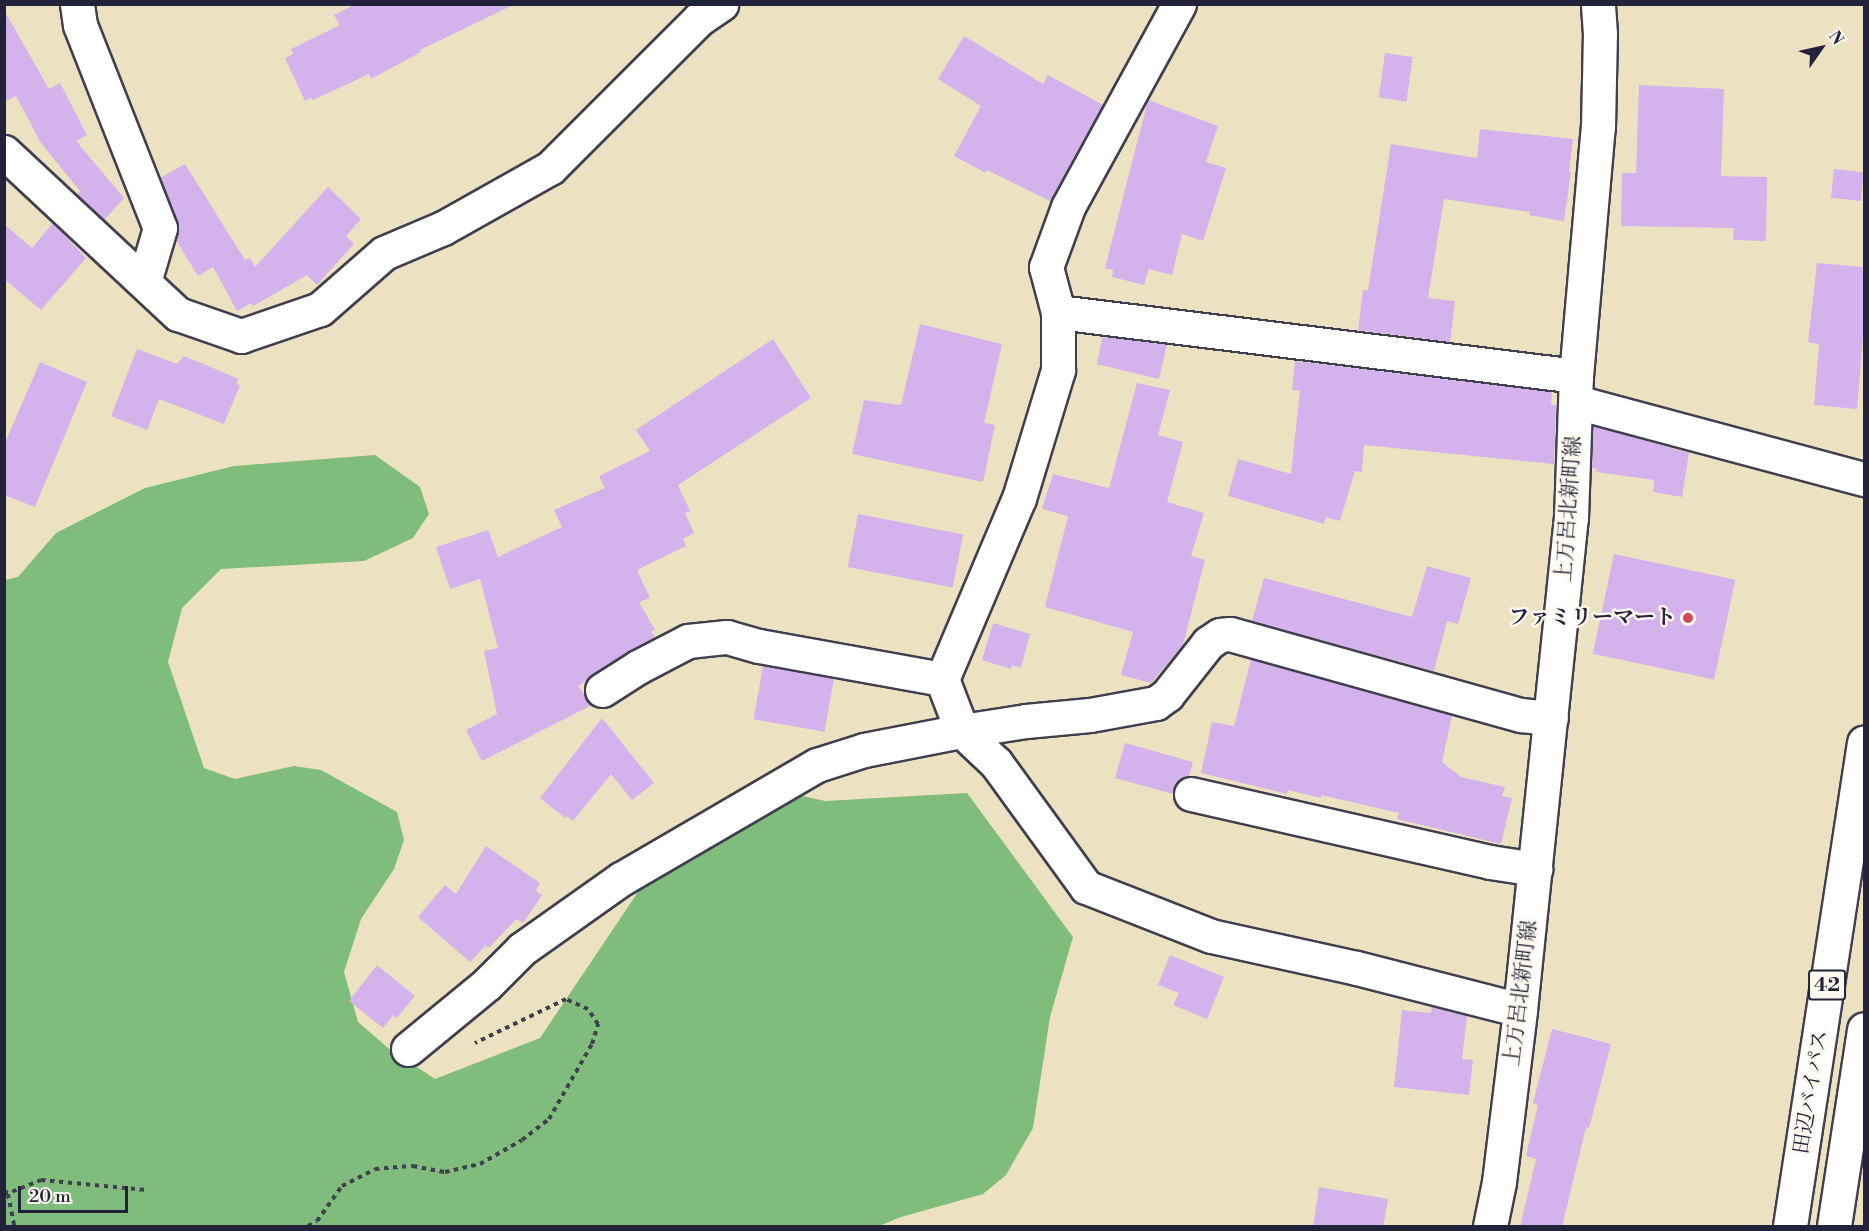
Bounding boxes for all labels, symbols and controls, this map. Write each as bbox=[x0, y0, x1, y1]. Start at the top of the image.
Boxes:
north arrow bbox=[1791, 18, 1851, 78]
text: N bbox=[1824, 27, 1848, 49]
street label: 上万呂北新町線 bbox=[1551, 435, 1587, 583]
place label: ファミリーマート bbox=[1508, 605, 1676, 631]
marker: ファミリーマート bbox=[1681, 611, 1695, 625]
street label: 上万呂北新町線 bbox=[1500, 919, 1542, 1067]
road number: 42 bbox=[1808, 968, 1846, 1002]
street label: 田辺バイパス bbox=[1789, 1028, 1833, 1156]
scale bar bbox=[21, 1174, 130, 1212]
text: 20 m bbox=[29, 1185, 71, 1208]

